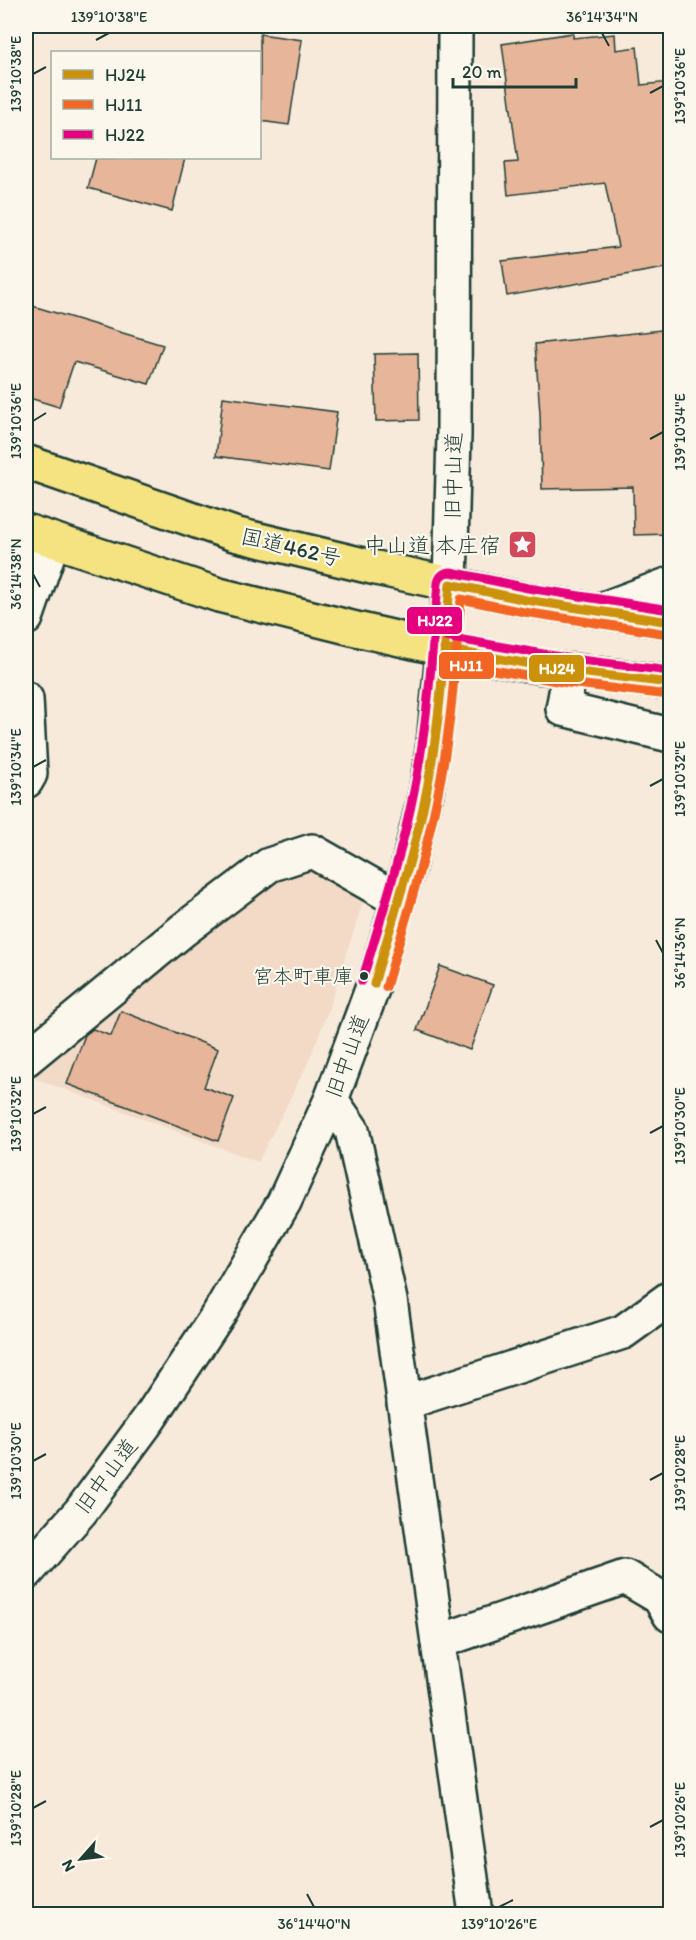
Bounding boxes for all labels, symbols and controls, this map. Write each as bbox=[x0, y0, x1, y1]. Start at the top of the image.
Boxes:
text: 139°10'38"E bbox=[71, 8, 147, 26]
text: 36°14'34"N bbox=[566, 8, 638, 26]
text: 139°10'38"E bbox=[7, 36, 25, 112]
text: 139°10'36"E bbox=[671, 48, 689, 124]
legend bbox=[51, 51, 261, 159]
scale bar bbox=[453, 51, 576, 89]
text: 20 m bbox=[462, 61, 502, 83]
text: HJ24 bbox=[105, 64, 146, 86]
text: HJ11 bbox=[105, 94, 142, 116]
text: HJ22 bbox=[105, 124, 145, 146]
text: 139°10'36"E bbox=[7, 383, 25, 459]
text: 139°10'34"E bbox=[671, 393, 689, 471]
street label: 旧中山道 bbox=[439, 432, 467, 520]
street label: 国道462号 bbox=[238, 522, 344, 572]
place icon: 中山道 本庄宿 bbox=[506, 529, 538, 561]
place label: 中山道 本庄宿 bbox=[364, 532, 501, 559]
text: 36°14'38"N bbox=[7, 538, 25, 610]
line badge: HJ22 bbox=[406, 606, 463, 635]
text: HJ22 bbox=[417, 611, 453, 630]
line badge: HJ11 bbox=[438, 651, 495, 680]
line badge: HJ24 bbox=[528, 654, 585, 683]
text: HJ11 bbox=[449, 656, 483, 675]
text: HJ24 bbox=[539, 659, 576, 678]
text: 139°10'34"E bbox=[7, 728, 25, 806]
text: 139°10'32"E bbox=[671, 741, 689, 817]
text: 36°14'36"N bbox=[671, 917, 689, 989]
place label: 宮本町車庫 bbox=[253, 964, 353, 988]
marker: 宮本町車庫 bbox=[358, 970, 370, 982]
street label: 旧中山道 bbox=[319, 1010, 375, 1102]
text: 139°10'32"E bbox=[7, 1076, 25, 1152]
text: 139°10'30"E bbox=[671, 1087, 689, 1165]
text: 139°10'30"E bbox=[7, 1422, 25, 1500]
street label: 旧中山道 bbox=[69, 1433, 143, 1519]
text: 139°10'28"E bbox=[671, 1435, 689, 1511]
text: 139°10'28"E bbox=[7, 1770, 25, 1846]
text: 139°10'26"E bbox=[671, 1782, 689, 1858]
north arrow bbox=[51, 1829, 111, 1889]
text: N bbox=[57, 1857, 79, 1875]
text: 36°14'40"N bbox=[277, 1915, 351, 1933]
text: 139°10'26"E bbox=[461, 1915, 537, 1933]

